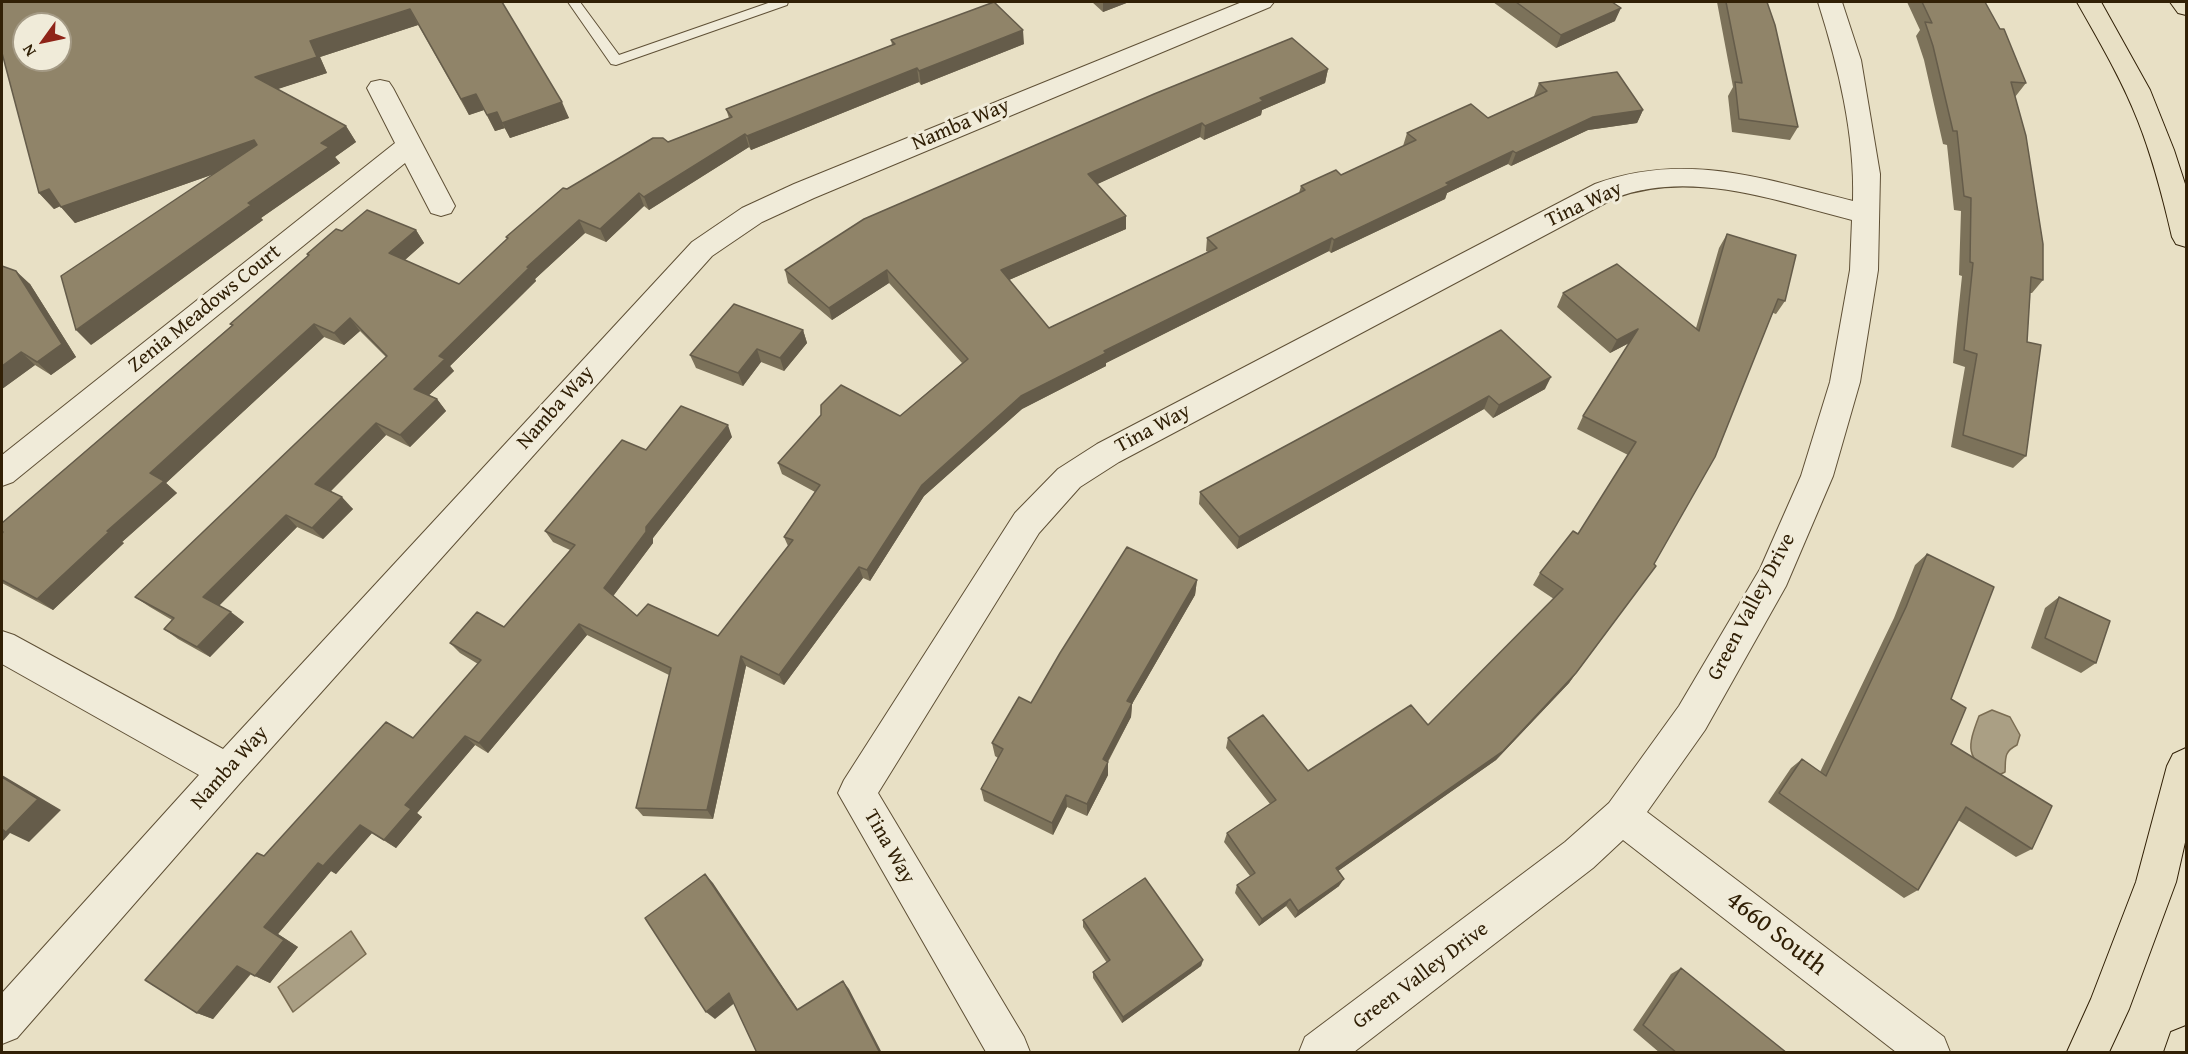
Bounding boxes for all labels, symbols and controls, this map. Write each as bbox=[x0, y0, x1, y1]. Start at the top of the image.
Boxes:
north arrow bbox=[12, 12, 72, 72]
text: N bbox=[16, 40, 42, 62]
street label: Namba Way bbox=[908, 93, 1014, 157]
street label: Tina Way bbox=[1542, 176, 1626, 234]
street label: Zenia Meadows Court bbox=[124, 240, 286, 378]
street label: Namba Way bbox=[512, 361, 600, 455]
street label: Tina Way bbox=[1111, 399, 1195, 459]
street label: Green Valley Drive bbox=[1703, 529, 1801, 685]
street label: Namba Way bbox=[186, 721, 274, 815]
street label: Tina Way bbox=[858, 805, 920, 889]
street label: 4660 South bbox=[1719, 885, 1833, 983]
street label: Green Valley Drive bbox=[1348, 917, 1494, 1035]

